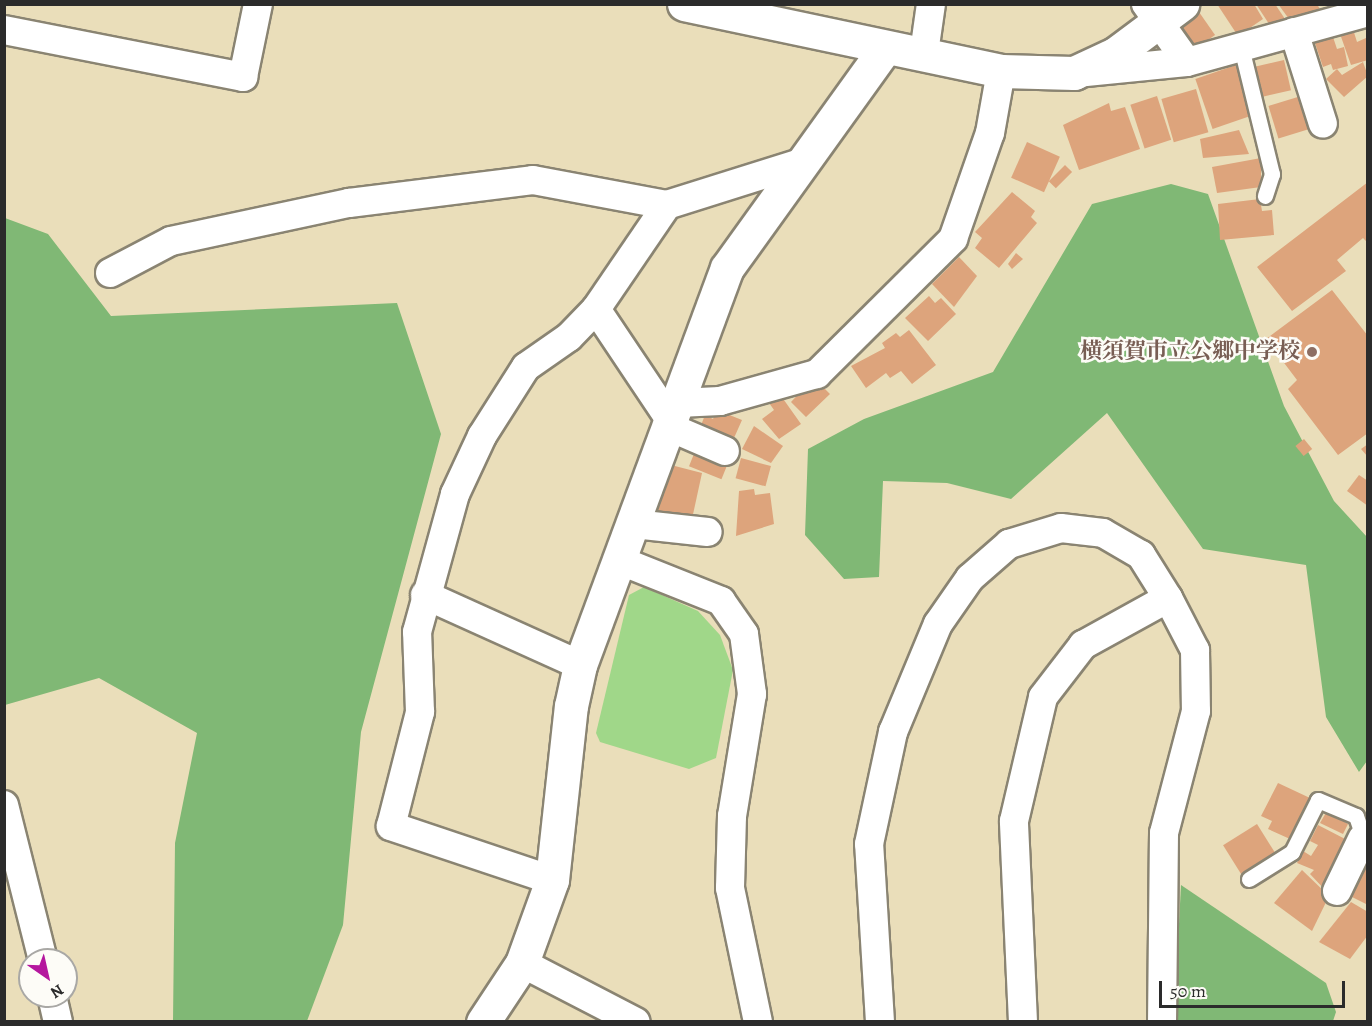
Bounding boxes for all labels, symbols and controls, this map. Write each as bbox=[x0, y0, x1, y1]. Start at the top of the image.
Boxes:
place label: 横須賀市立公郷中学校 bbox=[1080, 339, 1300, 365]
marker: 横須賀市立公郷中学校 bbox=[1305, 345, 1319, 359]
north arrow bbox=[18, 948, 78, 1008]
scale bar bbox=[1162, 969, 1348, 1007]
text: N bbox=[46, 979, 68, 1004]
text: 50 m bbox=[1170, 979, 1206, 1003]

